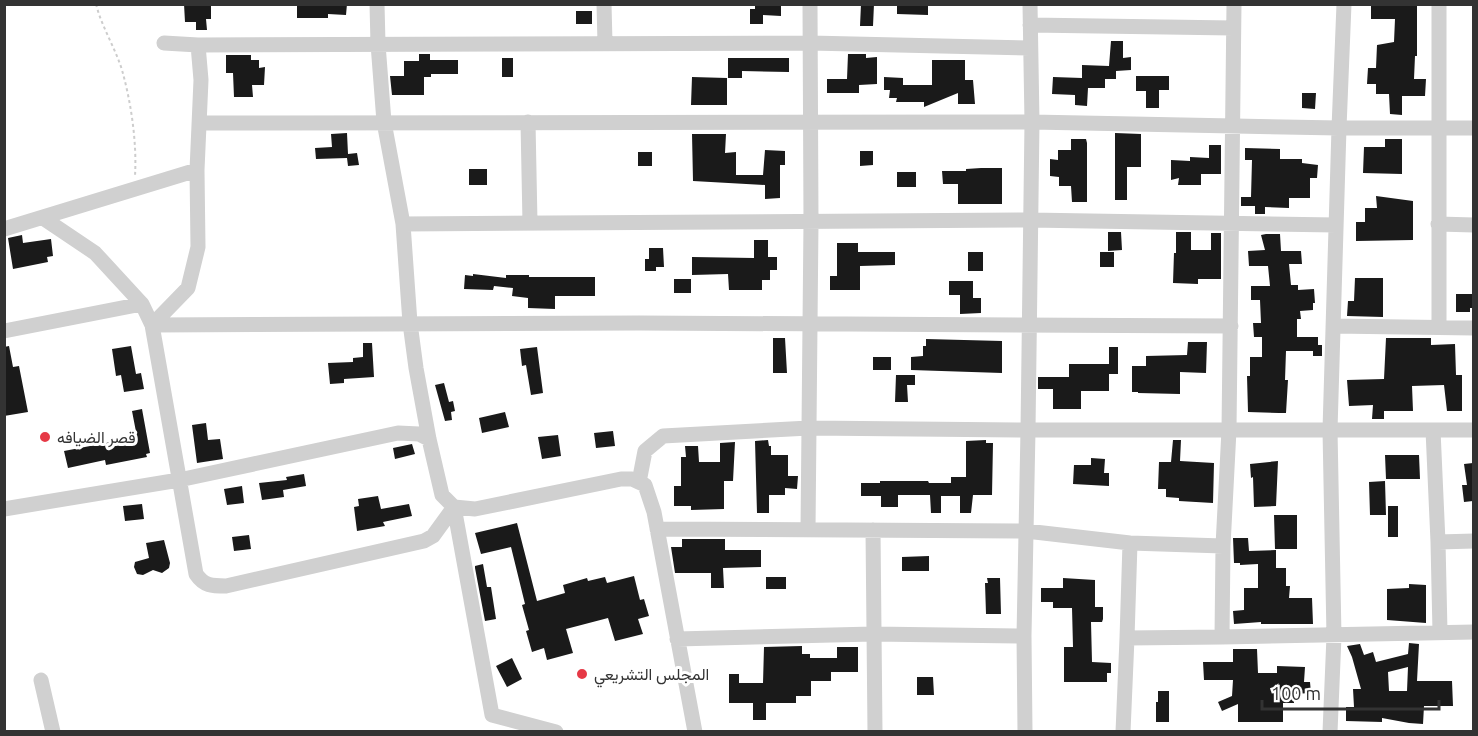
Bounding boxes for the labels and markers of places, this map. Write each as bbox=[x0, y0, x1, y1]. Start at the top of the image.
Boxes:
place label: قصر الضيافه bbox=[57, 428, 136, 448]
marker: قصر الضيافه bbox=[38, 430, 52, 444]
place label: المجلس التشريعي bbox=[594, 665, 709, 688]
marker: المجلس التشريعي bbox=[575, 667, 589, 681]

